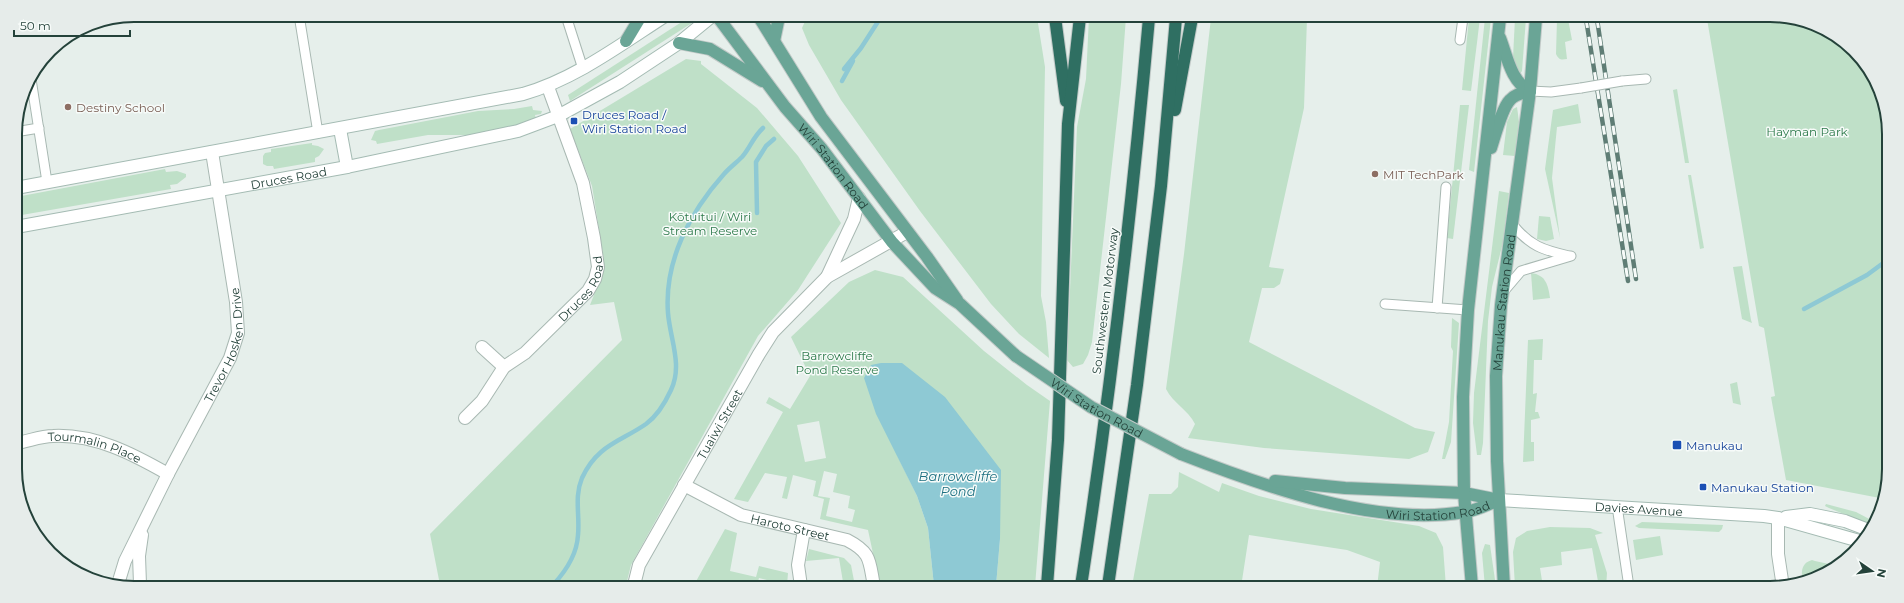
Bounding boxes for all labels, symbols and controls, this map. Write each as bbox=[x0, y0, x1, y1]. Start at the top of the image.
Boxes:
scale bar bbox=[14, 12, 130, 38]
text: 50 m bbox=[20, 18, 51, 33]
place label: Destiny School bbox=[76, 100, 165, 115]
marker: Destiny School bbox=[63, 102, 73, 112]
place label: Druces Road / Wiri Station Road bbox=[582, 107, 687, 136]
marker: Druces Road / Wiri Station Road bbox=[569, 116, 579, 126]
street label: Wiri Station Road bbox=[795, 120, 872, 212]
park label: Hayman Park bbox=[1766, 124, 1849, 139]
street label: Druces Road bbox=[249, 163, 328, 192]
place label: MIT TechPark bbox=[1383, 167, 1465, 182]
marker: MIT TechPark bbox=[1370, 169, 1380, 179]
park label: Kōtuitui / Wiri Stream Reserve bbox=[663, 209, 757, 238]
street label: Southwestern Motorway bbox=[1089, 227, 1121, 375]
street label: Manukau Station Road bbox=[1489, 233, 1518, 372]
street label: Druces Road bbox=[554, 255, 606, 324]
street label: Trevor Hosken Drive bbox=[200, 287, 246, 405]
park label: Barrowcliffe Pond Reserve bbox=[796, 348, 878, 377]
street label: Wiri Station Road bbox=[1048, 374, 1146, 440]
street label: Tuaiwi Street bbox=[693, 386, 745, 462]
street label: Tourmalin Place bbox=[47, 428, 144, 466]
place label: Manukau bbox=[1686, 438, 1743, 453]
marker: Manukau bbox=[1671, 439, 1683, 451]
water label: Barrowcliffe Pond bbox=[919, 468, 998, 499]
place label: Manukau Station bbox=[1711, 480, 1814, 495]
marker: Manukau Station bbox=[1698, 482, 1708, 492]
street label: Wiri Station Road bbox=[1385, 497, 1492, 523]
street label: Davies Avenue bbox=[1594, 498, 1683, 519]
street label: Haroto Street bbox=[749, 510, 831, 543]
north arrow bbox=[1852, 551, 1892, 591]
text: N bbox=[1874, 567, 1890, 579]

